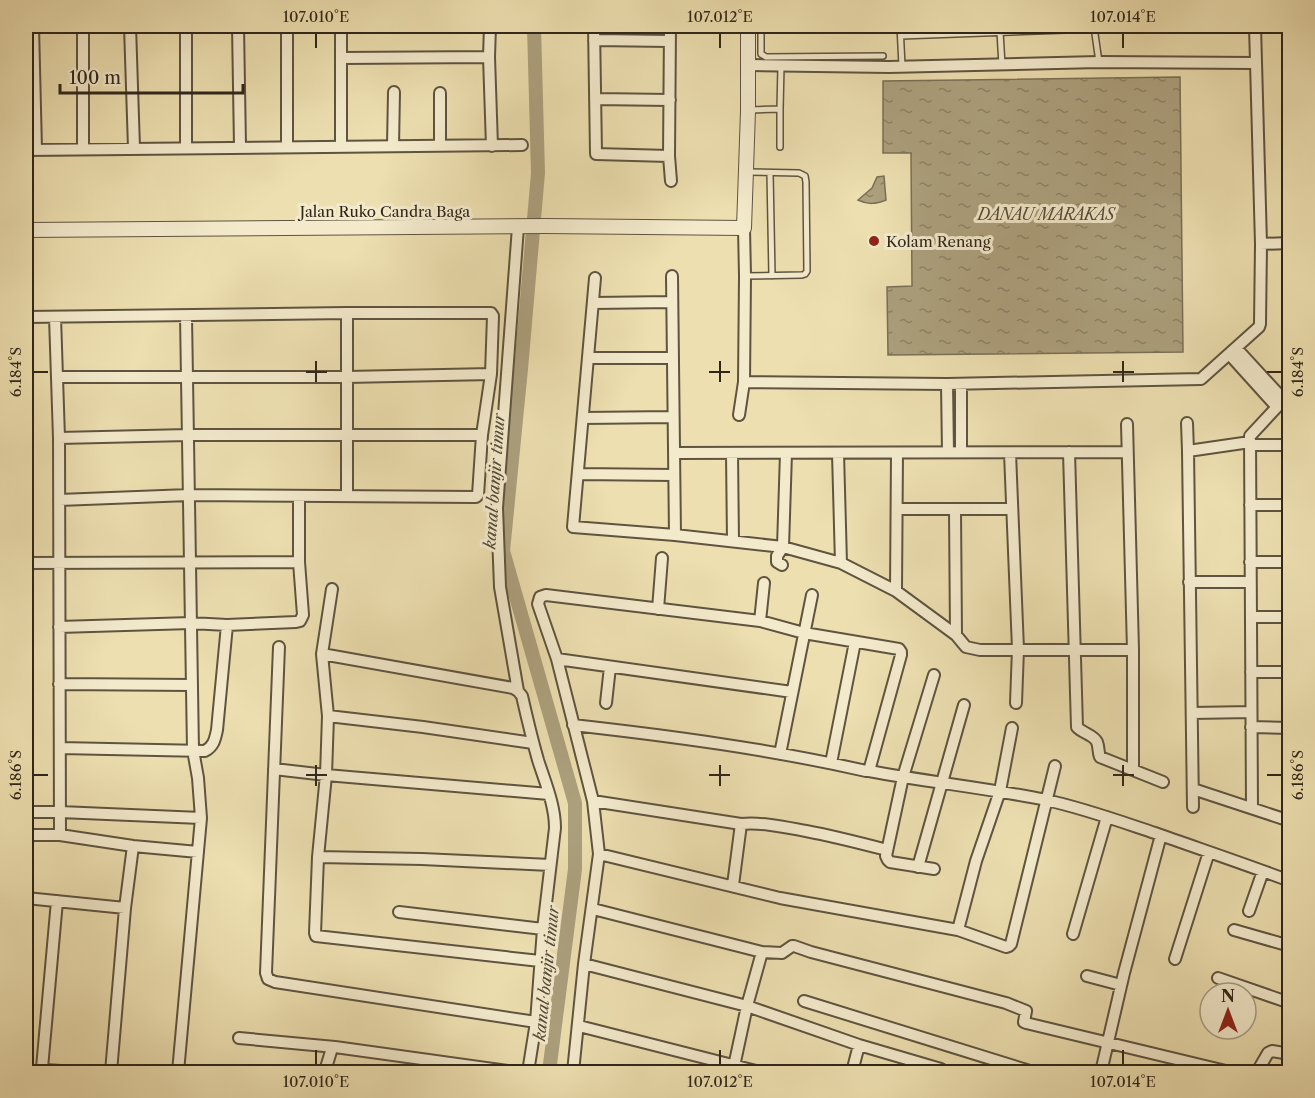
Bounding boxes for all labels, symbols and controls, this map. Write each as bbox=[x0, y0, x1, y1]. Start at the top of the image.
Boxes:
text: 107.010°E bbox=[283, 7, 349, 26]
text: 107.012°E bbox=[687, 7, 753, 26]
text: 107.014°E bbox=[1090, 7, 1156, 26]
scale bar bbox=[60, 57, 243, 95]
text: 100 m bbox=[69, 67, 121, 89]
street label: Jalan Ruko Candra Baga bbox=[298, 202, 470, 221]
water label: DANAU MARAKAS bbox=[976, 204, 1117, 224]
place label: Kolam Renang bbox=[886, 232, 991, 251]
marker: Kolam Renang bbox=[867, 234, 881, 248]
text: 6.184°S bbox=[6, 347, 25, 397]
text: 6.184°S bbox=[1288, 347, 1307, 397]
water label: kanal banjir timur bbox=[479, 411, 509, 550]
text: 6.186°S bbox=[6, 750, 25, 800]
text: 6.186°S bbox=[1288, 750, 1307, 800]
water label: kanal banjir timur bbox=[529, 903, 563, 1042]
north arrow bbox=[1198, 981, 1258, 1041]
text: N bbox=[1221, 986, 1235, 1006]
text: 107.010°E bbox=[283, 1072, 349, 1091]
text: 107.012°E bbox=[687, 1072, 753, 1091]
text: 107.014°E bbox=[1090, 1072, 1156, 1091]

